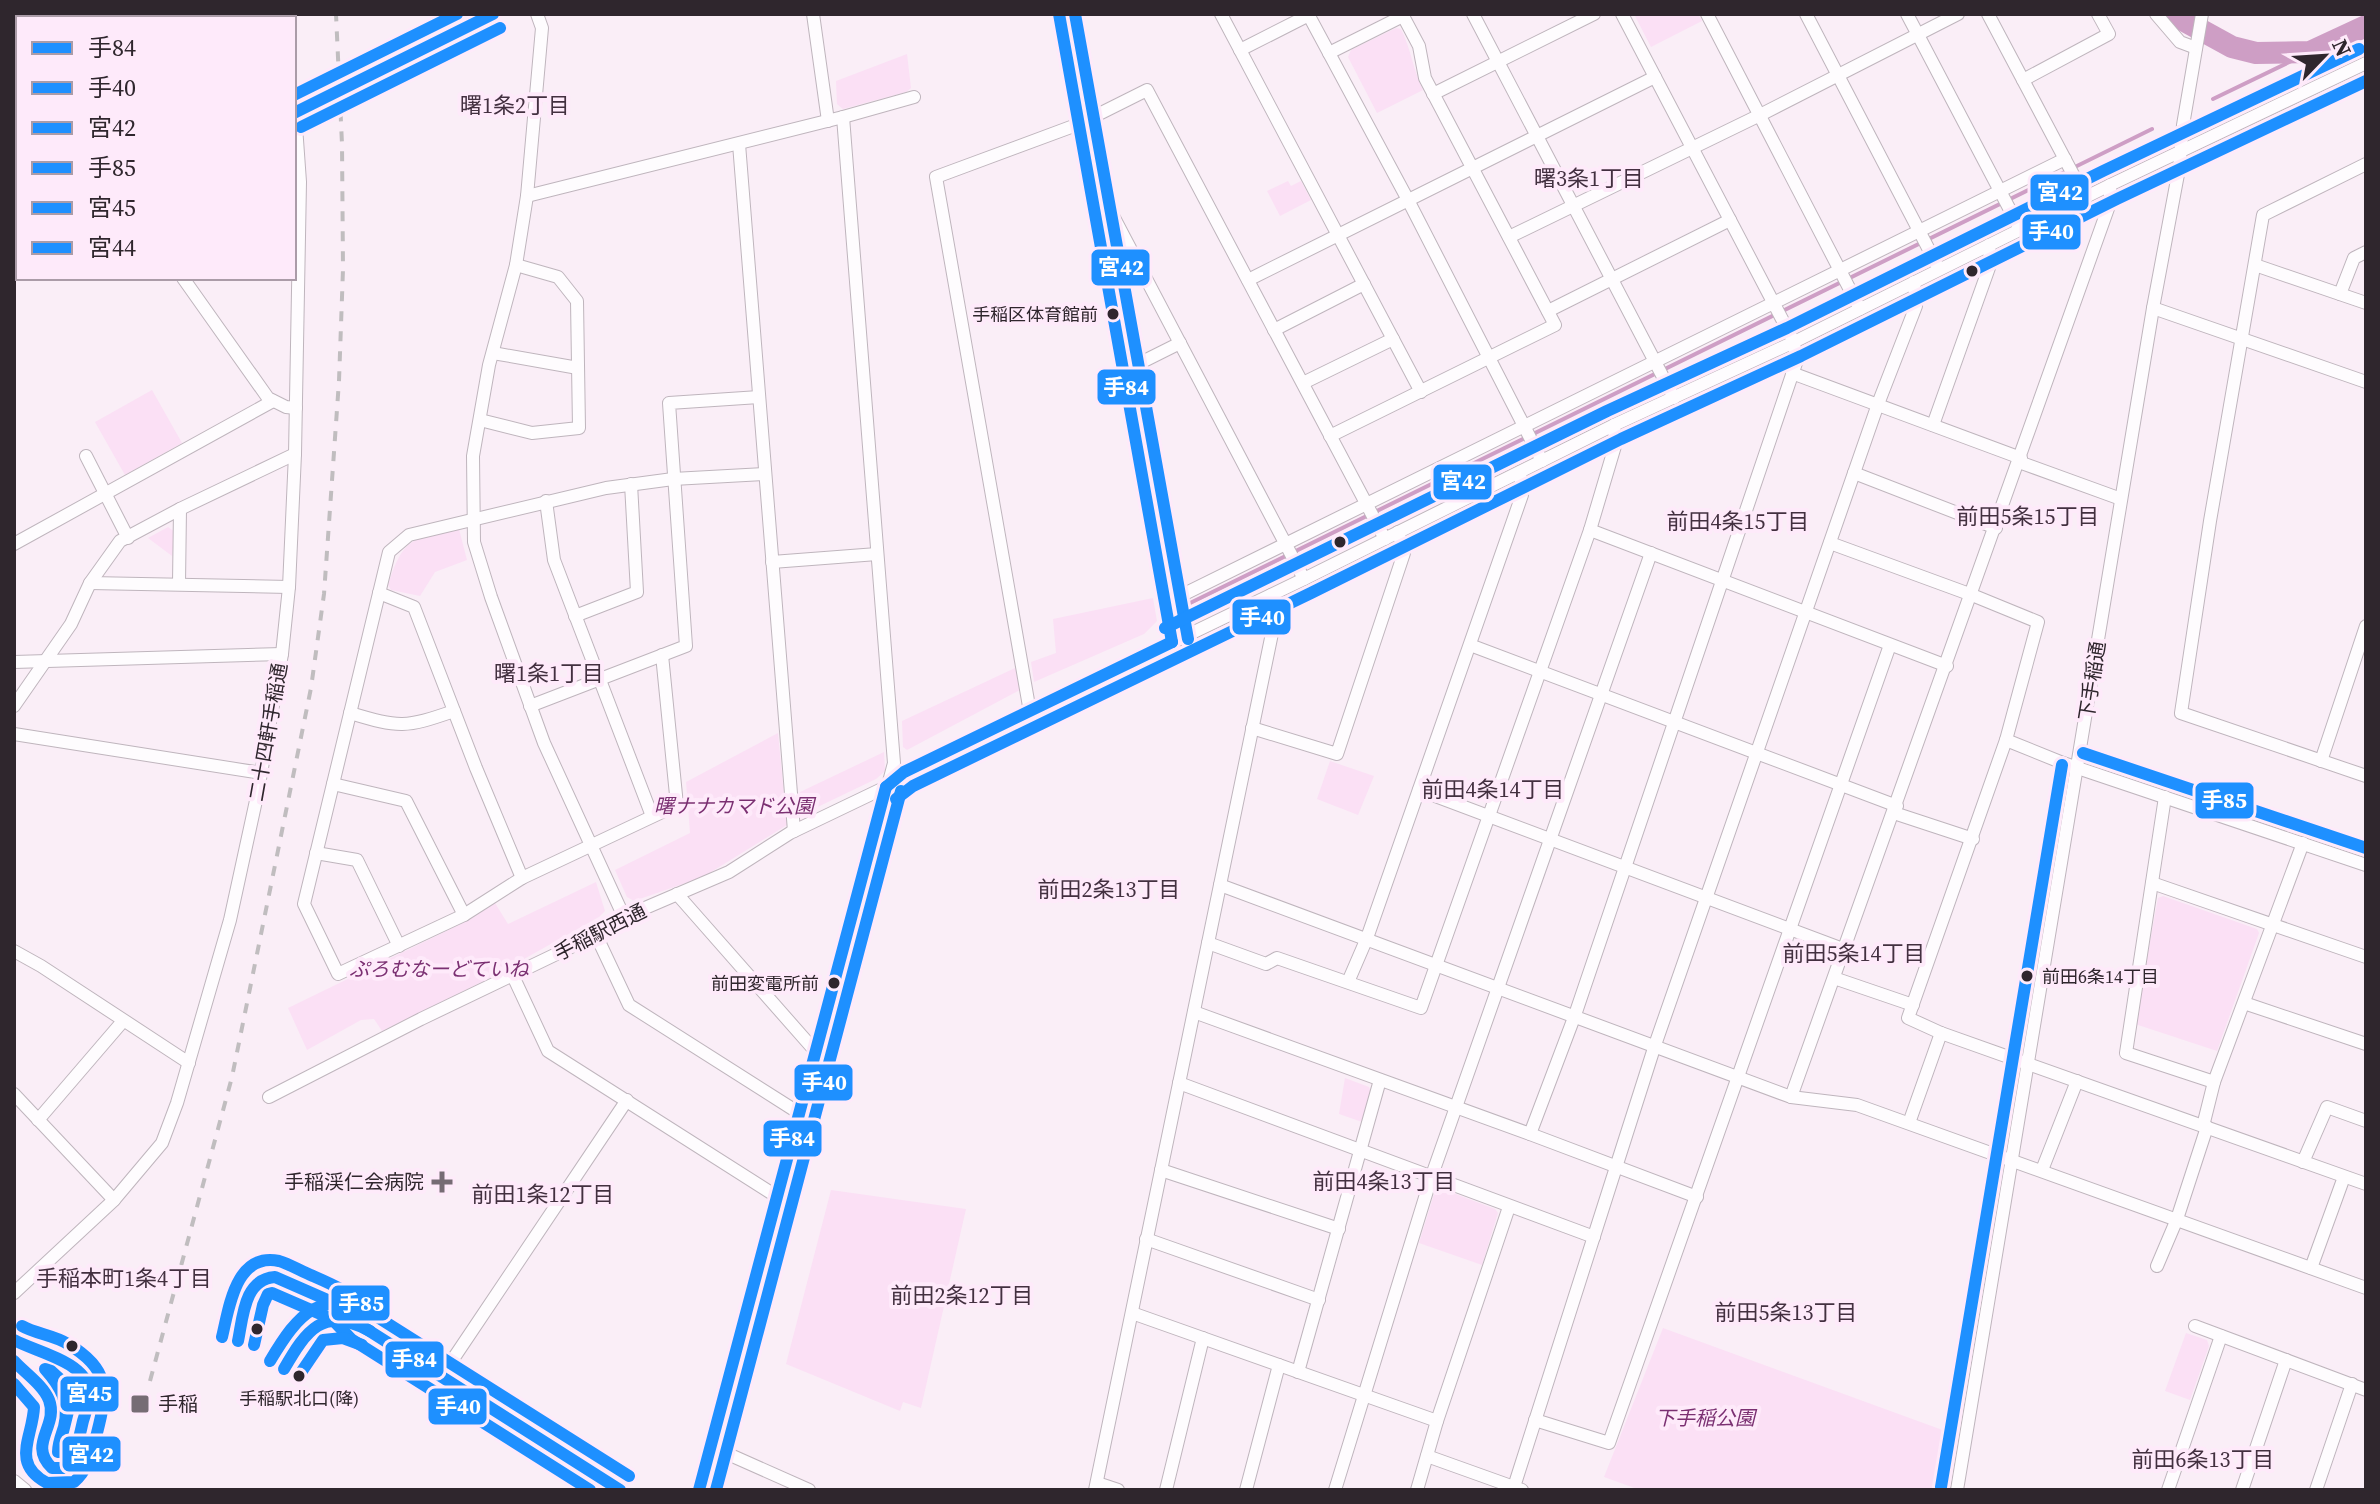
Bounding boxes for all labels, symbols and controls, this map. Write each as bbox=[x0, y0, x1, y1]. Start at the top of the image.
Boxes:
legend bbox=[16, 16, 296, 280]
north arrow bbox=[2284, 16, 2364, 96]
text: 手84 bbox=[88, 31, 136, 64]
text: N bbox=[2325, 34, 2359, 61]
text: 手40 bbox=[88, 71, 136, 104]
district label: 曙1条2丁目 bbox=[460, 90, 570, 120]
text: 宮42 bbox=[88, 111, 136, 144]
text: 手85 bbox=[88, 151, 136, 184]
district label: 曙3条1丁目 bbox=[1534, 163, 1644, 193]
line badge: 宮42 bbox=[2029, 173, 2090, 212]
text: 宮42 bbox=[2037, 177, 2083, 207]
text: 宮45 bbox=[88, 191, 136, 224]
line badge: 手40 bbox=[2021, 213, 2082, 251]
text: 手40 bbox=[2028, 216, 2074, 246]
text: 宮44 bbox=[88, 231, 136, 264]
line badge: 宮42 bbox=[1090, 248, 1151, 287]
text: 宮42 bbox=[1098, 252, 1144, 282]
unlabelled marker bbox=[1964, 263, 1980, 279]
place label: 手稲区体育館前 bbox=[972, 302, 1098, 327]
marker: 手稲区体育館前 bbox=[1105, 306, 1121, 322]
line badge: 手84 bbox=[1096, 368, 1157, 406]
text: 手84 bbox=[1103, 372, 1149, 402]
line badge: 宮42 bbox=[1432, 463, 1493, 501]
text: 宮42 bbox=[1440, 466, 1486, 496]
district label: 前田5条15丁目 bbox=[1956, 501, 2100, 531]
district label: 前田4条15丁目 bbox=[1666, 506, 1810, 536]
unlabelled marker bbox=[1332, 534, 1348, 550]
line badge: 手40 bbox=[1231, 598, 1292, 636]
text: 手40 bbox=[1239, 602, 1285, 632]
street label: 下手稲通 bbox=[2072, 639, 2112, 723]
district label: 曙1条1丁目 bbox=[494, 658, 604, 688]
street label: 二十四軒手稲通 bbox=[242, 661, 294, 803]
district label: 前田4条14丁目 bbox=[1421, 774, 1565, 804]
line badge: 手85 bbox=[2194, 781, 2255, 820]
text: 手85 bbox=[2201, 785, 2247, 815]
park label: 曙ナナカマド公園 bbox=[654, 792, 817, 820]
district label: 前田2条13丁目 bbox=[1037, 874, 1181, 904]
street label: 手稲駅西通 bbox=[549, 897, 651, 967]
district label: 前田5条14丁目 bbox=[1782, 938, 1926, 968]
park label: ぷろむなーどていね bbox=[349, 955, 529, 983]
place label: 前田6条14丁目 bbox=[2042, 964, 2159, 989]
marker: 前田6条14丁目 bbox=[2019, 968, 2035, 984]
place label: 前田変電所前 bbox=[711, 971, 819, 996]
marker: 前田変電所前 bbox=[826, 975, 842, 991]
line badge: 手40 bbox=[793, 1063, 854, 1102]
text: 手40 bbox=[801, 1067, 847, 1097]
line badge: 手84 bbox=[762, 1119, 823, 1158]
text: 手84 bbox=[769, 1123, 815, 1153]
district label: 前田4条13丁目 bbox=[1312, 1166, 1456, 1196]
place label: 手稲渓仁会病院 bbox=[284, 1168, 424, 1196]
marker: 手稲渓仁会病院 bbox=[431, 1171, 453, 1193]
district label: 前田1条12丁目 bbox=[471, 1179, 615, 1209]
district label: 手稲本町1条4丁目 bbox=[36, 1263, 212, 1293]
district label: 前田2条12丁目 bbox=[890, 1280, 1034, 1310]
line badge: 手85 bbox=[330, 1284, 391, 1322]
text: 手85 bbox=[338, 1288, 384, 1318]
district label: 前田5条13丁目 bbox=[1714, 1297, 1858, 1327]
unlabelled marker bbox=[249, 1321, 265, 1337]
unlabelled marker bbox=[64, 1338, 80, 1354]
line badge: 手84 bbox=[384, 1340, 445, 1379]
text: 手84 bbox=[391, 1344, 437, 1374]
marker: 手稲駅北口(降) bbox=[291, 1368, 307, 1384]
line badge: 宮45 bbox=[59, 1375, 120, 1413]
text: 宮45 bbox=[66, 1378, 112, 1408]
place label: 手稲駅北口(降) bbox=[239, 1386, 359, 1411]
line badge: 手40 bbox=[427, 1387, 488, 1426]
place label: 手稲 bbox=[158, 1390, 198, 1418]
text: 手40 bbox=[435, 1391, 481, 1421]
marker: 手稲 bbox=[129, 1393, 151, 1415]
park label: 下手稲公園 bbox=[1655, 1404, 1758, 1432]
line badge: 宮42 bbox=[61, 1435, 122, 1473]
text: 宮42 bbox=[68, 1439, 114, 1469]
district label: 前田6条13丁目 bbox=[2131, 1444, 2275, 1474]

